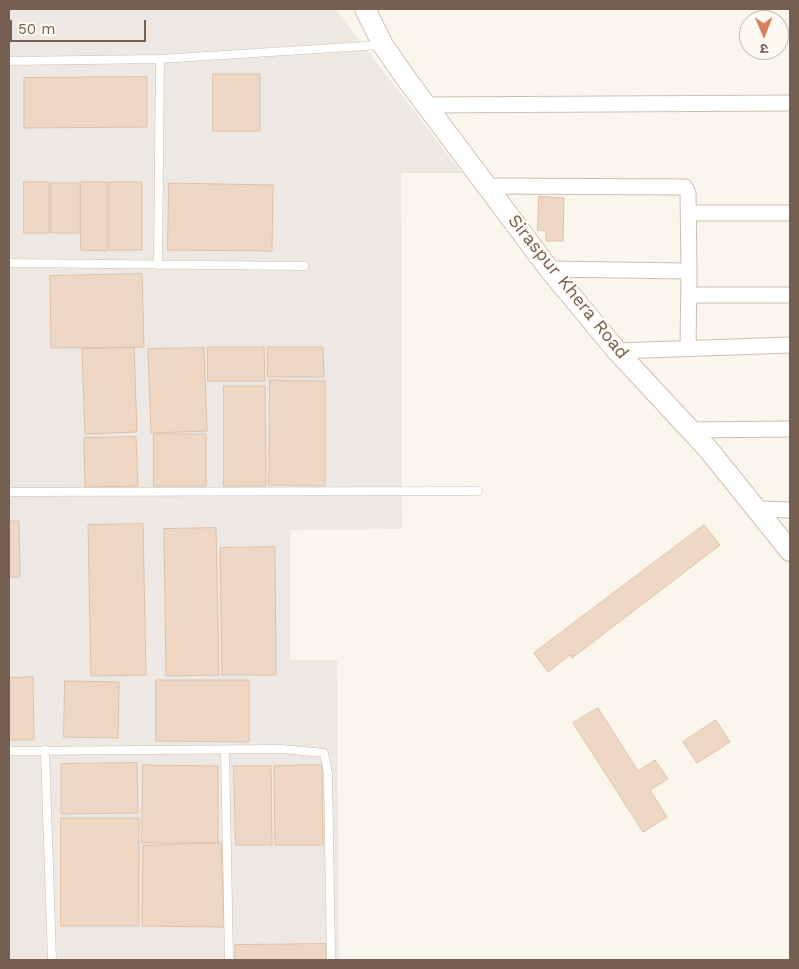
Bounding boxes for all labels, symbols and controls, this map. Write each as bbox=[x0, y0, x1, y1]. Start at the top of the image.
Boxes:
scale bar bbox=[12, 10, 149, 42]
north arrow bbox=[739, 10, 789, 60]
text: 50 m bbox=[18, 20, 55, 38]
text: उ bbox=[760, 41, 768, 57]
street label: Siraspur Khera Road bbox=[503, 210, 633, 364]

